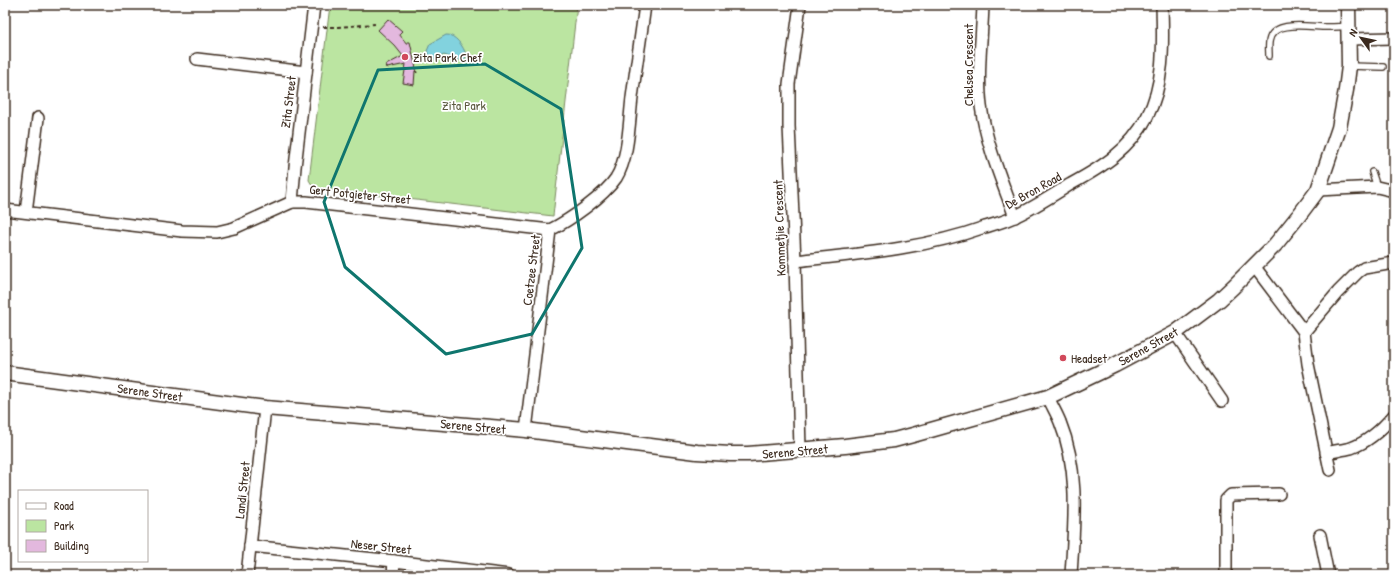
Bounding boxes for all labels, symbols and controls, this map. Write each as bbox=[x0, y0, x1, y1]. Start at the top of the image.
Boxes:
north arrow bbox=[1341, 18, 1381, 58]
street label: Chelsea Crescent bbox=[959, 23, 977, 106]
text: N bbox=[1345, 26, 1360, 39]
place label: Zita Park Chef bbox=[413, 48, 483, 66]
marker: Zita Park Chef bbox=[400, 52, 410, 62]
street label: Zita Street bbox=[276, 74, 300, 129]
park label: Zita Park bbox=[442, 96, 487, 114]
street label: De Bron Road bbox=[1002, 167, 1064, 213]
street label: Kommetjie Crescent bbox=[768, 179, 790, 276]
street label: Gert Potgieter Street bbox=[309, 180, 412, 208]
street label: Coetzee Street bbox=[518, 233, 544, 306]
street label: Serene Street bbox=[1115, 322, 1182, 370]
place label: Headset bbox=[1071, 349, 1108, 367]
marker: Headset bbox=[1058, 353, 1068, 363]
street label: Serene Street bbox=[116, 379, 184, 406]
street label: Serene Street bbox=[440, 414, 507, 438]
street label: Serene Street bbox=[762, 439, 829, 463]
street label: Landi Street bbox=[230, 460, 254, 519]
legend bbox=[18, 490, 148, 562]
text: Road bbox=[54, 497, 74, 514]
text: Park bbox=[54, 517, 74, 534]
street label: Neser Street bbox=[350, 534, 413, 558]
text: Building bbox=[54, 537, 89, 554]

